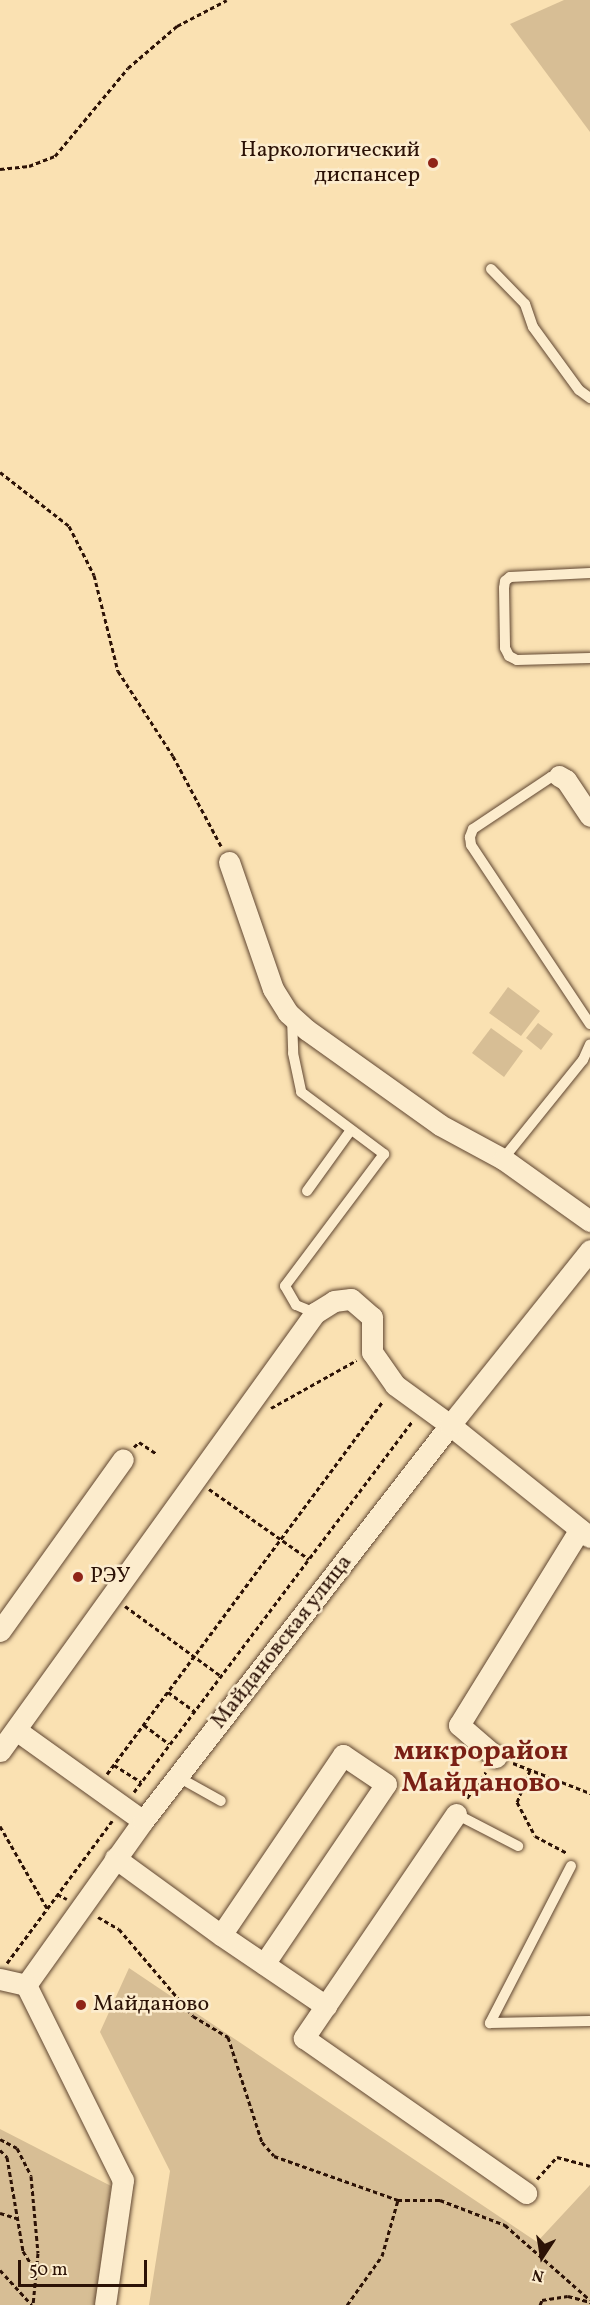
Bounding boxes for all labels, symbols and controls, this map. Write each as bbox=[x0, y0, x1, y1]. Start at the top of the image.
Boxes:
place label: Наркологический диспансер bbox=[240, 137, 420, 188]
marker: Наркологический диспансер bbox=[424, 154, 442, 172]
street label: Майдановская улица bbox=[206, 1550, 358, 1734]
place label: РЭУ bbox=[90, 1564, 131, 1590]
marker: РЭУ bbox=[71, 1570, 85, 1584]
district label: микрорайон Майданово bbox=[394, 1735, 568, 1801]
place label: Майданово bbox=[93, 1992, 209, 2018]
marker: Майданово bbox=[74, 1998, 88, 2012]
north arrow bbox=[512, 2227, 572, 2287]
scale bar bbox=[21, 2248, 150, 2286]
text: 50 m bbox=[29, 2258, 68, 2283]
text: N bbox=[530, 2263, 546, 2287]

